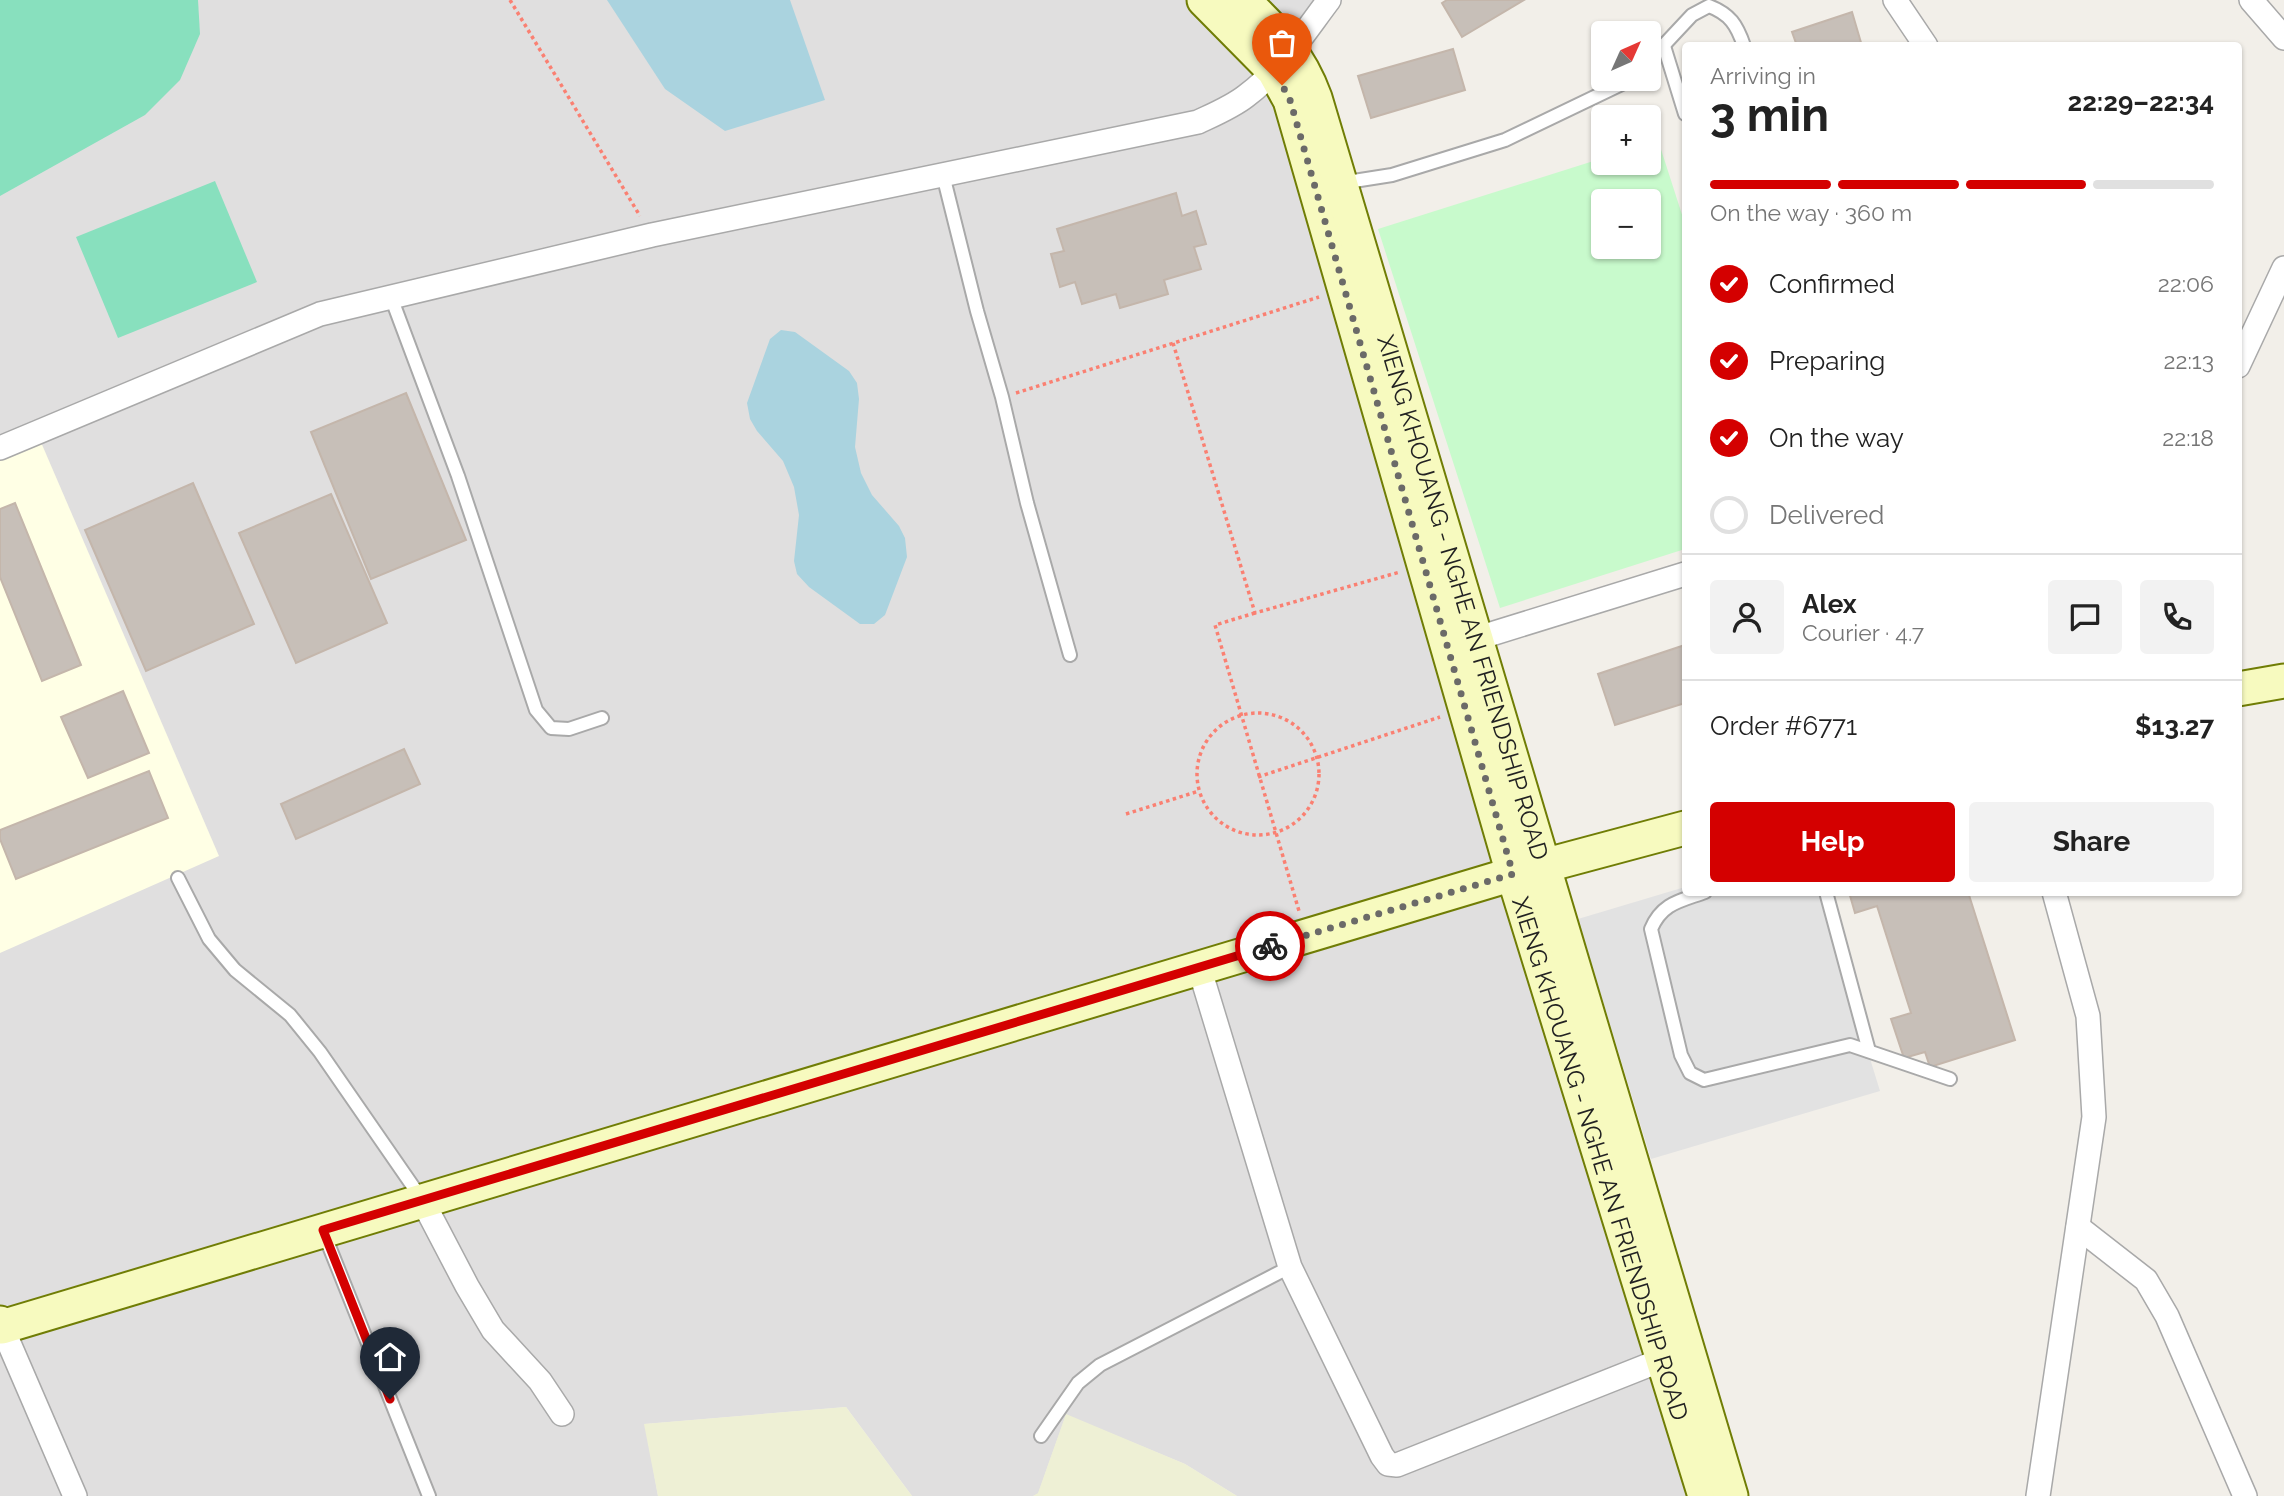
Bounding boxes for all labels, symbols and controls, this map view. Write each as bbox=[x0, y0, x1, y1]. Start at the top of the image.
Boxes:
pin bbox=[1252, 13, 1312, 85]
north arrow bbox=[1591, 21, 1661, 91]
map controls bbox=[1591, 21, 1661, 259]
icon: bag bbox=[1263, 24, 1301, 62]
text: Arriving in bbox=[1710, 62, 1816, 89]
text: 22:29–22:34 bbox=[2067, 87, 2214, 117]
text: 3 min bbox=[1710, 88, 1829, 142]
button: + bbox=[1591, 105, 1661, 175]
button: − bbox=[1591, 189, 1661, 259]
text: On the way · 360 m bbox=[1710, 199, 1912, 226]
icon: check bbox=[1710, 265, 1748, 303]
text: Confirmed bbox=[1769, 269, 1895, 299]
text: 22:06 bbox=[2158, 270, 2214, 297]
street label: XIENG KHOUANG - NGHE AN FRIENDSHIP ROAD bbox=[1372, 332, 1555, 863]
icon: check bbox=[1710, 342, 1748, 380]
text: Preparing bbox=[1769, 346, 1885, 376]
text: 22:13 bbox=[2164, 347, 2214, 374]
icon: check bbox=[1710, 419, 1748, 457]
text: On the way bbox=[1769, 423, 1904, 453]
text: 22:18 bbox=[2162, 424, 2214, 451]
text: Delivered bbox=[1769, 500, 1884, 530]
button: person bbox=[1710, 580, 1784, 654]
button: chat bbox=[2048, 580, 2122, 654]
button: phone bbox=[2140, 580, 2214, 654]
text: Alex bbox=[1802, 589, 1857, 619]
text: Courier · 4.7 bbox=[1802, 619, 1924, 646]
text: Order #6771 bbox=[1710, 711, 1857, 741]
text: $13.27 bbox=[2135, 711, 2214, 741]
button: Help bbox=[1710, 802, 1955, 882]
button: Share bbox=[1969, 802, 2214, 882]
street label: XIENG KHOUANG - NGHE AN FRIENDSHIP ROAD bbox=[1506, 893, 1695, 1424]
courier bbox=[1235, 911, 1305, 981]
icon: bike bbox=[1251, 927, 1289, 965]
pin bbox=[360, 1327, 420, 1399]
icon: home bbox=[371, 1338, 409, 1376]

